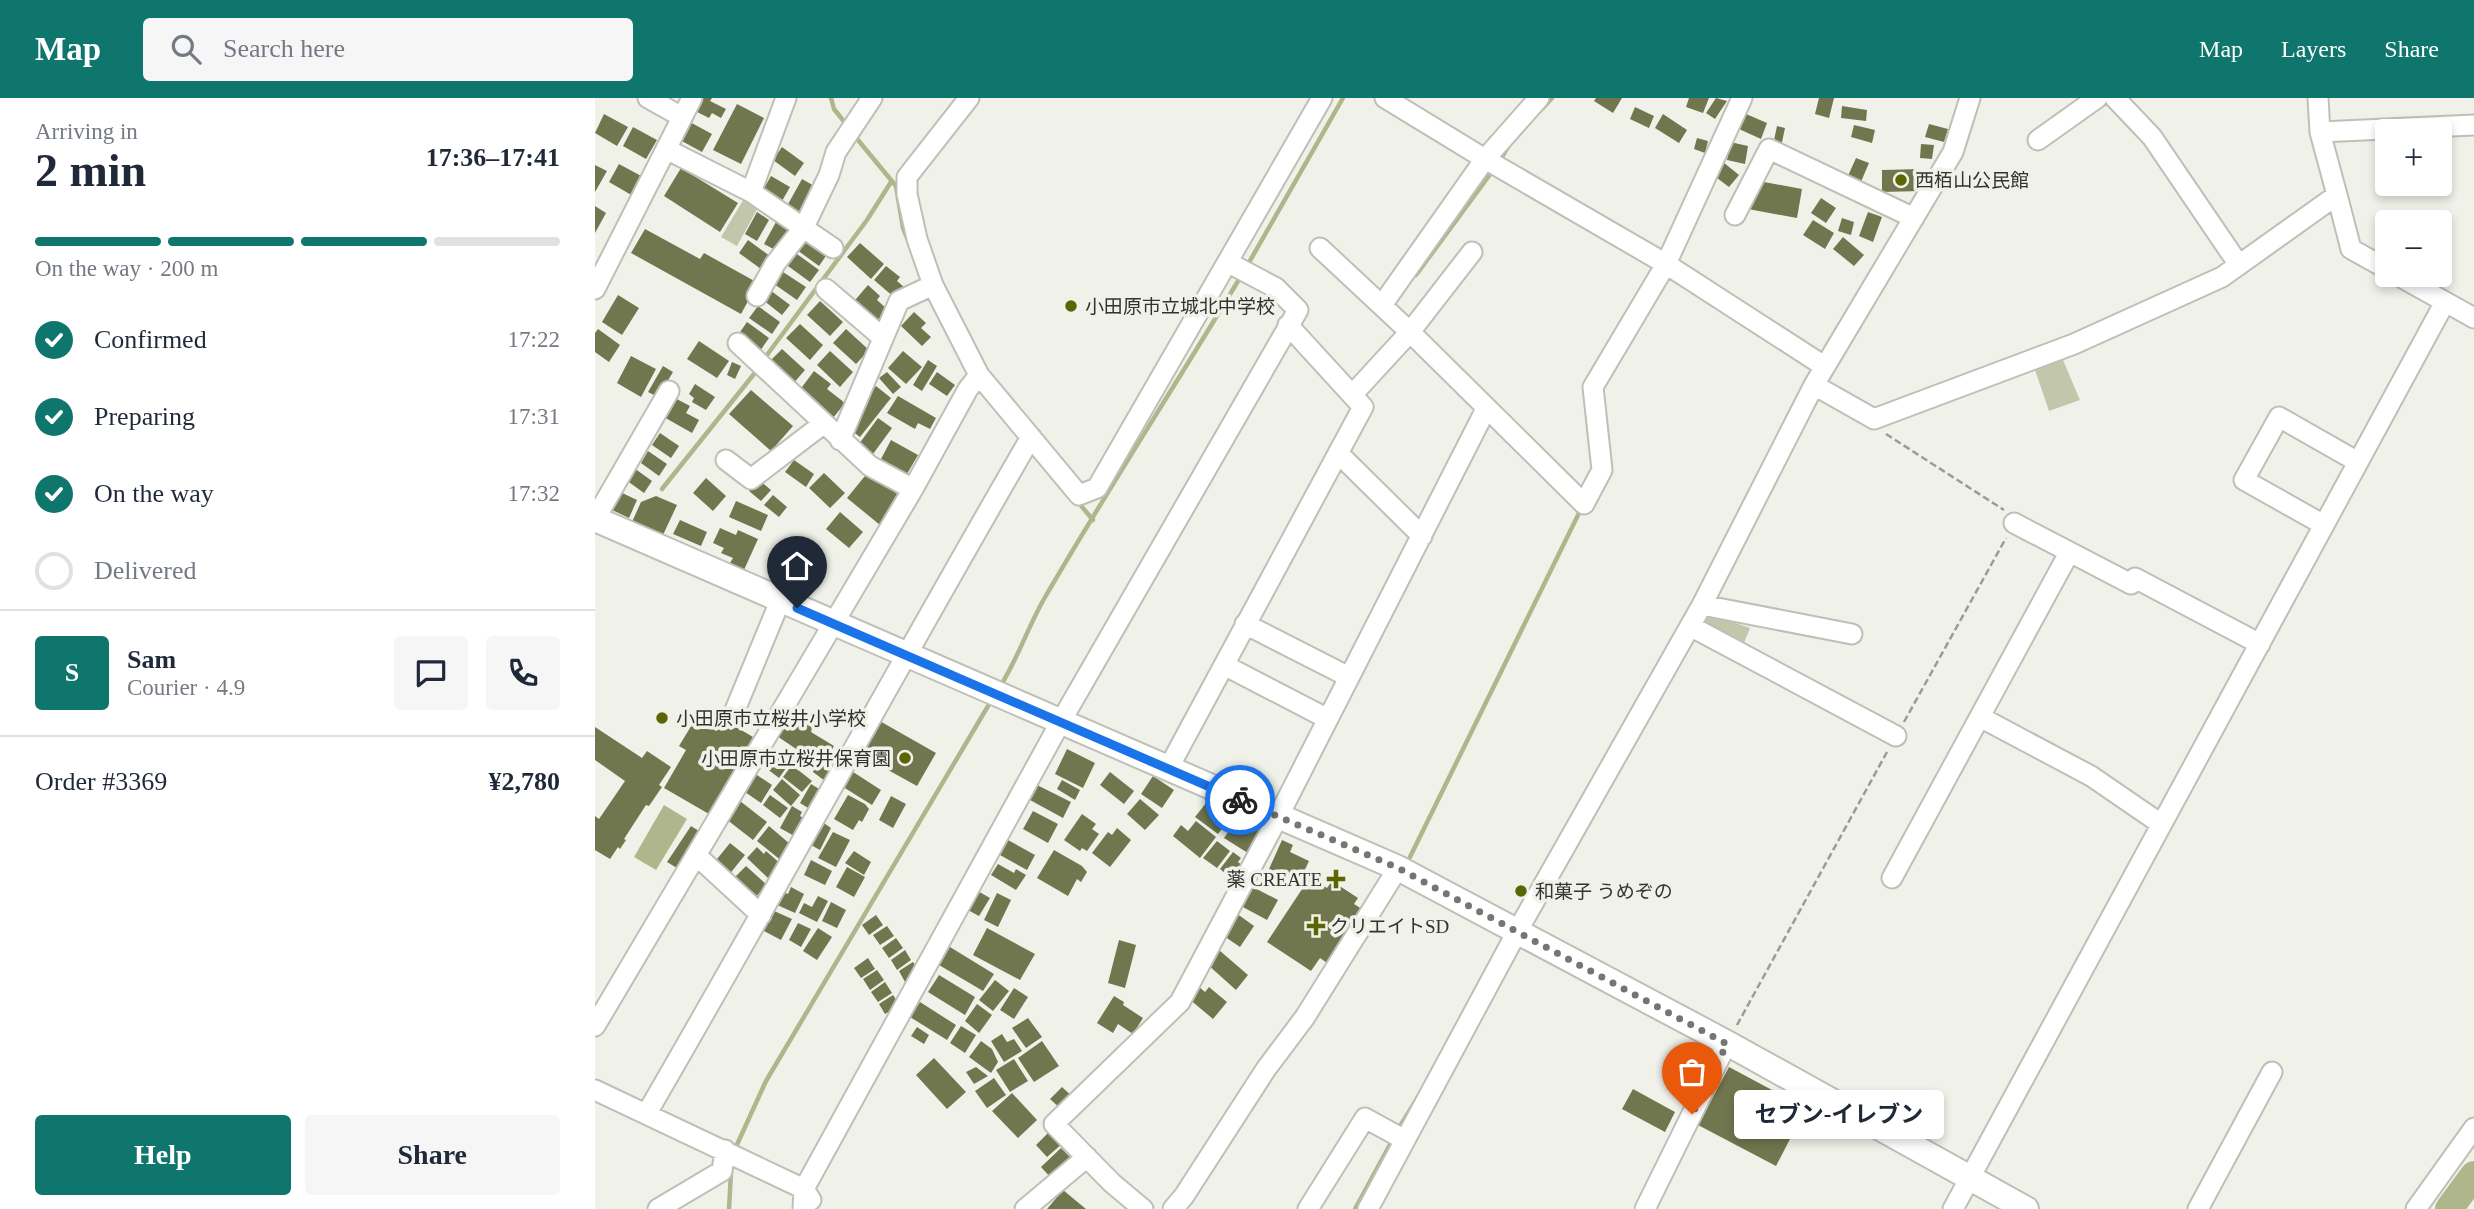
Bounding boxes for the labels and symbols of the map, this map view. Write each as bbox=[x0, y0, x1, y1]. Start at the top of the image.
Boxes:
place label: 西栢山公民館 bbox=[1915, 170, 2029, 191]
marker: 西栢山公民館 bbox=[1893, 172, 1909, 188]
place label: 小田原市立城北中学校 bbox=[1085, 296, 1275, 317]
marker: 小田原市立城北中学校 bbox=[1063, 298, 1079, 314]
pin bbox=[767, 536, 827, 608]
place label: 小田原市立桜井小学校 bbox=[676, 708, 866, 729]
marker: 小田原市立桜井小学校 bbox=[654, 710, 670, 726]
place label: 小田原市立桜井保育園 bbox=[701, 748, 891, 769]
marker: 小田原市立桜井保育園 bbox=[897, 750, 913, 766]
courier bbox=[1205, 765, 1275, 835]
place label: 薬 CREATE bbox=[1226, 869, 1322, 890]
marker: 薬 CREATE bbox=[1328, 871, 1344, 887]
place label: 和菓子 うめぞの bbox=[1535, 881, 1673, 902]
marker: 和菓子 うめぞの bbox=[1513, 883, 1529, 899]
place label: クリエイトSD bbox=[1330, 916, 1449, 937]
marker: クリエイトSD bbox=[1308, 918, 1324, 934]
pin bbox=[1662, 1042, 1722, 1114]
callout: セブン-イレブン bbox=[1734, 1090, 1944, 1138]

